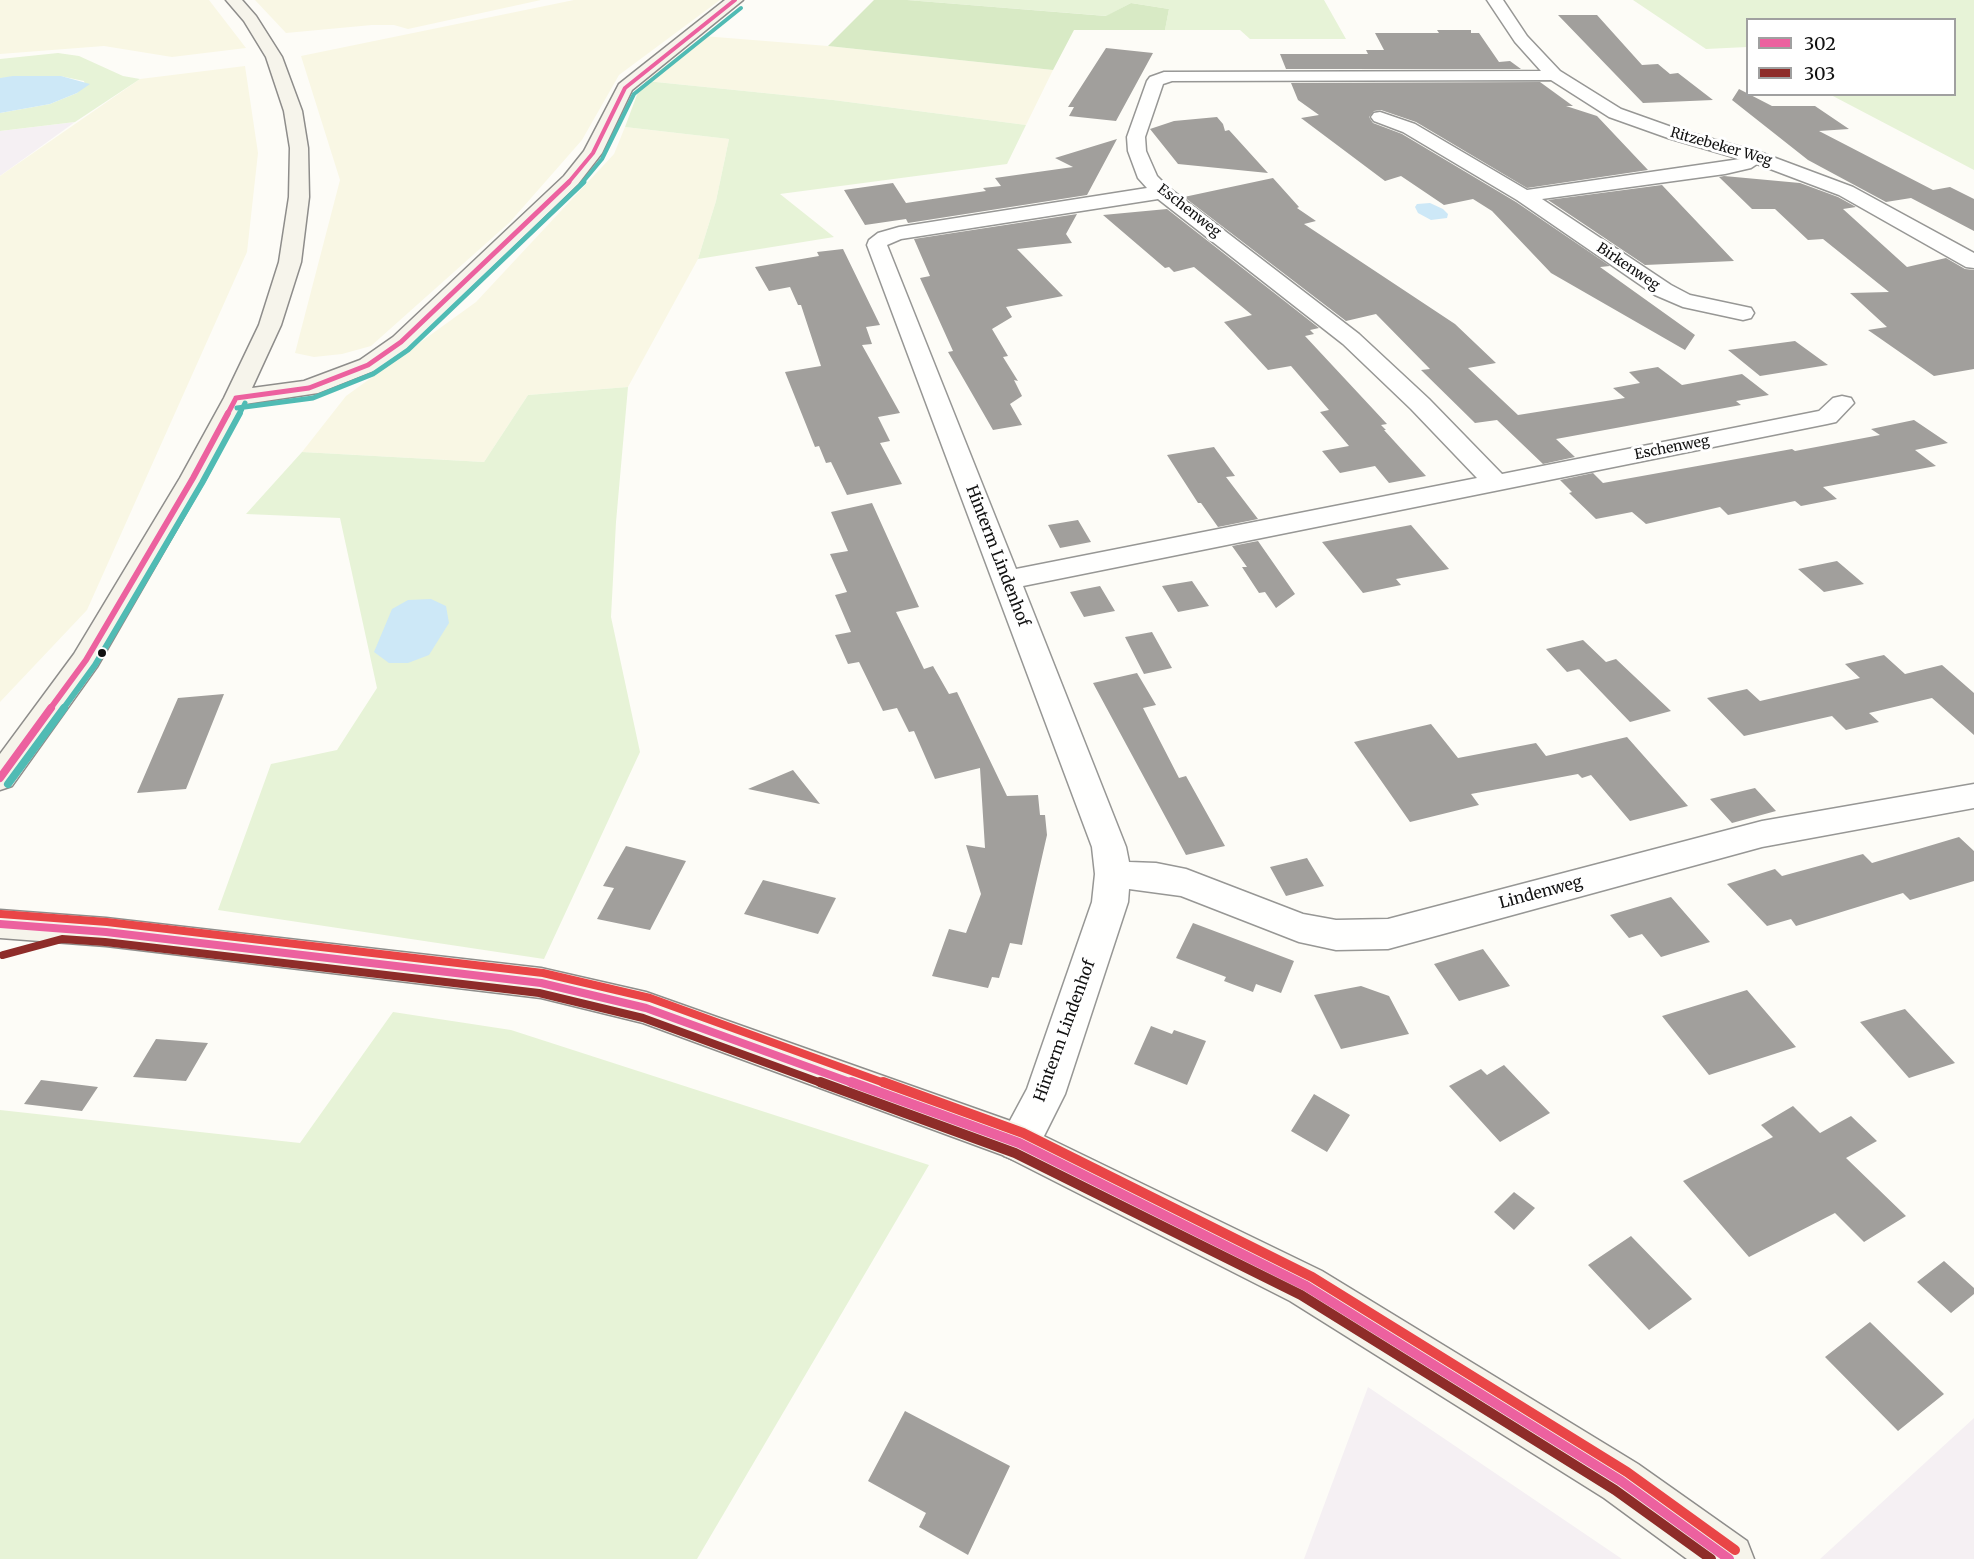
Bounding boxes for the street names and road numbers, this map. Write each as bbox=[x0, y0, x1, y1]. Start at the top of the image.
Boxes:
street label: Ritzebeker Weg bbox=[1668, 124, 1774, 170]
street label: Eschenweg bbox=[1154, 181, 1224, 241]
street label: Birkenweg bbox=[1593, 240, 1663, 294]
street label: Eschenweg bbox=[1633, 433, 1711, 463]
street label: Hinterm Lindenhof bbox=[961, 483, 1033, 629]
street label: Lindenweg bbox=[1497, 873, 1585, 913]
street label: Hinterm Lindenhof bbox=[1030, 957, 1100, 1105]

